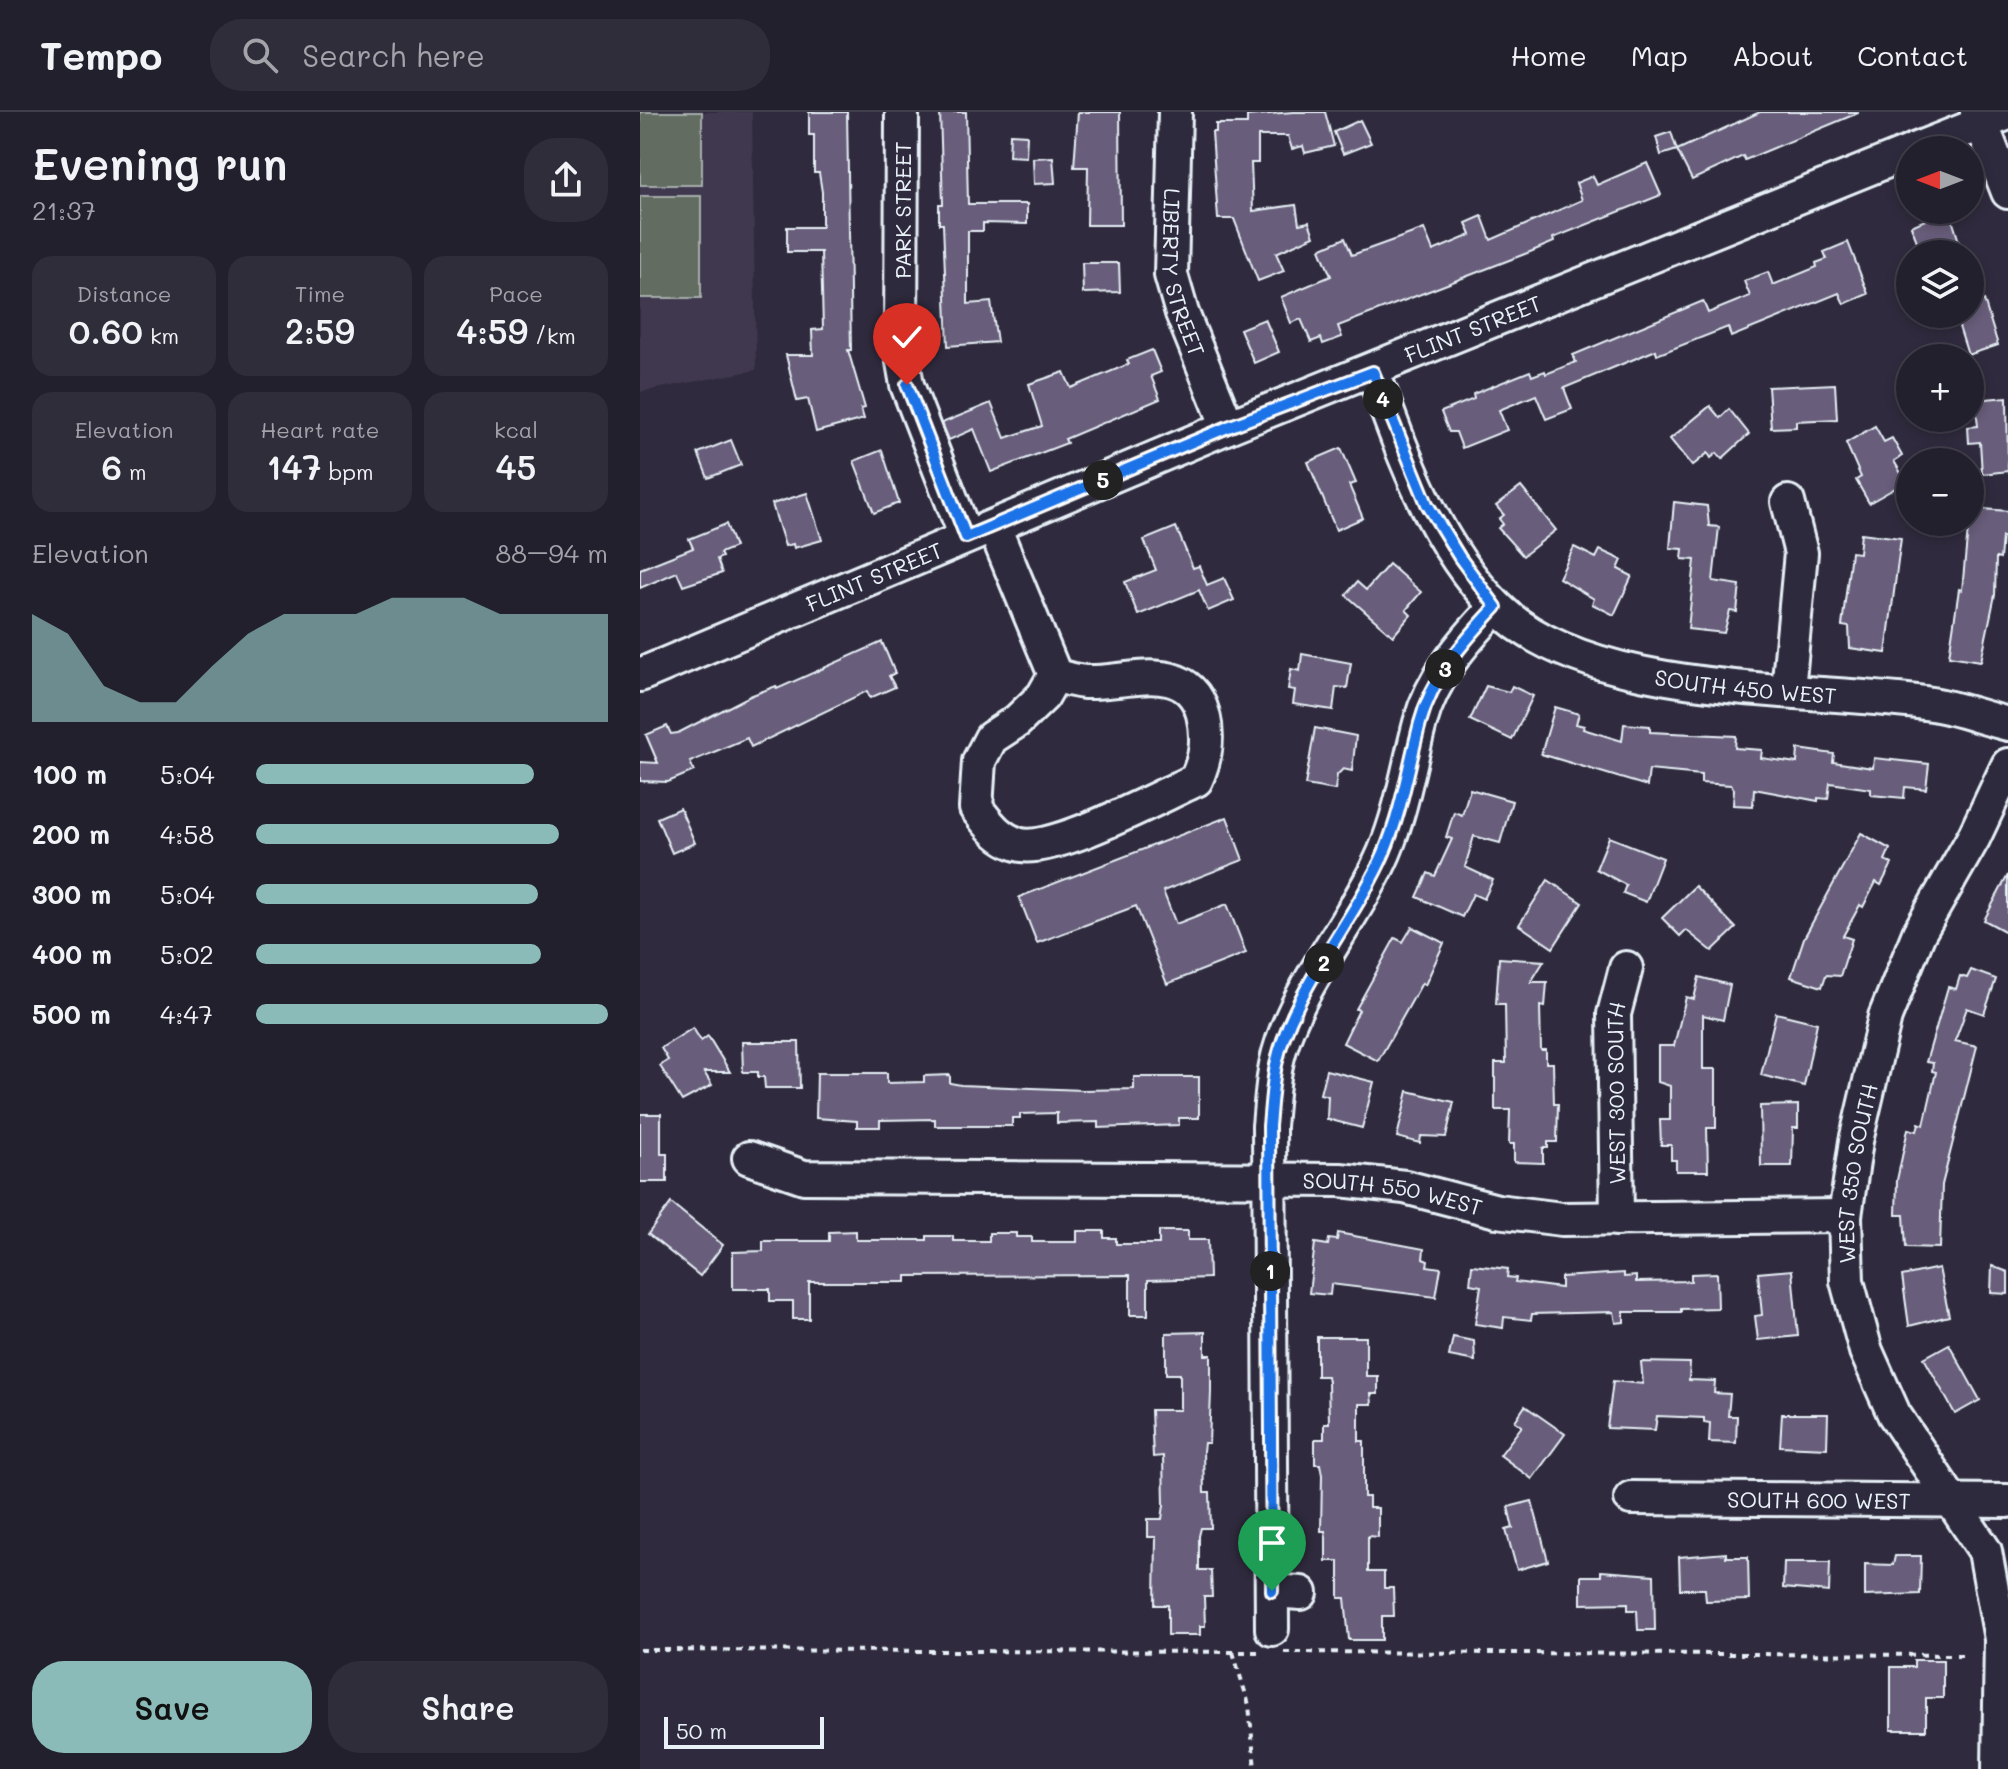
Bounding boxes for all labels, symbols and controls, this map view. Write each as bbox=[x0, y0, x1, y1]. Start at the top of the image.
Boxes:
search box bbox=[210, 19, 770, 91]
text: Tempo bbox=[40, 30, 162, 80]
icon: search bbox=[238, 33, 282, 77]
text: Search here bbox=[302, 35, 485, 75]
text: Home bbox=[1511, 37, 1587, 73]
text: Map bbox=[1631, 37, 1688, 73]
text: About bbox=[1732, 37, 1813, 73]
text: Contact bbox=[1857, 37, 1968, 73]
text: Evening run bbox=[32, 134, 287, 191]
north arrow bbox=[1896, 136, 1984, 224]
map controls bbox=[1896, 136, 1984, 536]
button: share bbox=[524, 138, 608, 222]
street label: PARK STREET bbox=[888, 141, 917, 279]
street label: LIBERTY STREET bbox=[1156, 188, 1212, 360]
text: 21:37 bbox=[32, 193, 96, 227]
button: layers bbox=[1896, 240, 1984, 328]
text: Distance bbox=[77, 279, 171, 308]
text: Time bbox=[295, 279, 345, 308]
text: Pace bbox=[489, 279, 543, 308]
street label: FLINT STREET bbox=[1400, 288, 1546, 369]
pin bbox=[873, 303, 941, 385]
text: 0.60 bbox=[69, 308, 143, 353]
text: 2:59 bbox=[285, 308, 355, 353]
text: 4:59 bbox=[456, 308, 528, 353]
icon: check bbox=[885, 315, 929, 359]
text: km bbox=[143, 321, 179, 350]
text: /km bbox=[528, 321, 576, 350]
button: + bbox=[1896, 344, 1984, 432]
pin: 4 bbox=[1363, 379, 1403, 419]
text: 4 bbox=[1376, 384, 1390, 413]
text: Elevation bbox=[75, 415, 173, 444]
text: Heart rate bbox=[261, 415, 379, 444]
text: kcal bbox=[494, 415, 538, 444]
text: 6 bbox=[101, 444, 122, 489]
text: 147 bbox=[266, 444, 321, 489]
text: 45 bbox=[496, 444, 536, 489]
button: − bbox=[1896, 448, 1984, 536]
text: m bbox=[122, 457, 147, 486]
text: bpm bbox=[321, 457, 374, 486]
pin: 5 bbox=[1083, 460, 1123, 500]
text: 5 bbox=[1097, 465, 1109, 494]
street label: FLINT STREET bbox=[801, 535, 947, 618]
text: Elevation bbox=[32, 536, 149, 570]
text: 88–94 m bbox=[496, 536, 608, 570]
pin: 3 bbox=[1425, 649, 1465, 689]
text: 3 bbox=[1438, 654, 1452, 683]
street label: SOUTH 450 WEST bbox=[1652, 662, 1838, 710]
text: 100 m bbox=[32, 757, 107, 791]
text: 5:04 bbox=[160, 757, 215, 791]
text: 200 m bbox=[32, 817, 110, 851]
text: 4:58 bbox=[160, 817, 214, 851]
text: 300 m bbox=[32, 877, 111, 911]
text: 5:04 bbox=[160, 877, 215, 911]
text: 400 m bbox=[32, 937, 112, 971]
text: 5:02 bbox=[160, 937, 214, 971]
pin: 2 bbox=[1304, 943, 1344, 983]
text: 2 bbox=[1318, 948, 1330, 977]
text: 500 m bbox=[32, 997, 111, 1031]
text: 4:47 bbox=[160, 997, 213, 1031]
street label: WEST 300 SOUTH bbox=[1599, 998, 1631, 1185]
street label: WEST 350 SOUTH bbox=[1830, 1080, 1884, 1264]
street label: SOUTH 550 WEST bbox=[1303, 1165, 1486, 1221]
pin: 1 bbox=[1250, 1251, 1290, 1291]
text: 1 bbox=[1265, 1256, 1275, 1285]
street label: SOUTH 600 WEST bbox=[1727, 1484, 1911, 1515]
pin bbox=[1238, 1509, 1306, 1591]
icon: arrive bbox=[1250, 1521, 1294, 1565]
button: Save bbox=[32, 1661, 312, 1753]
button: Share bbox=[328, 1661, 608, 1753]
scale bar bbox=[664, 1713, 824, 1749]
text: 50 m bbox=[676, 1716, 727, 1745]

